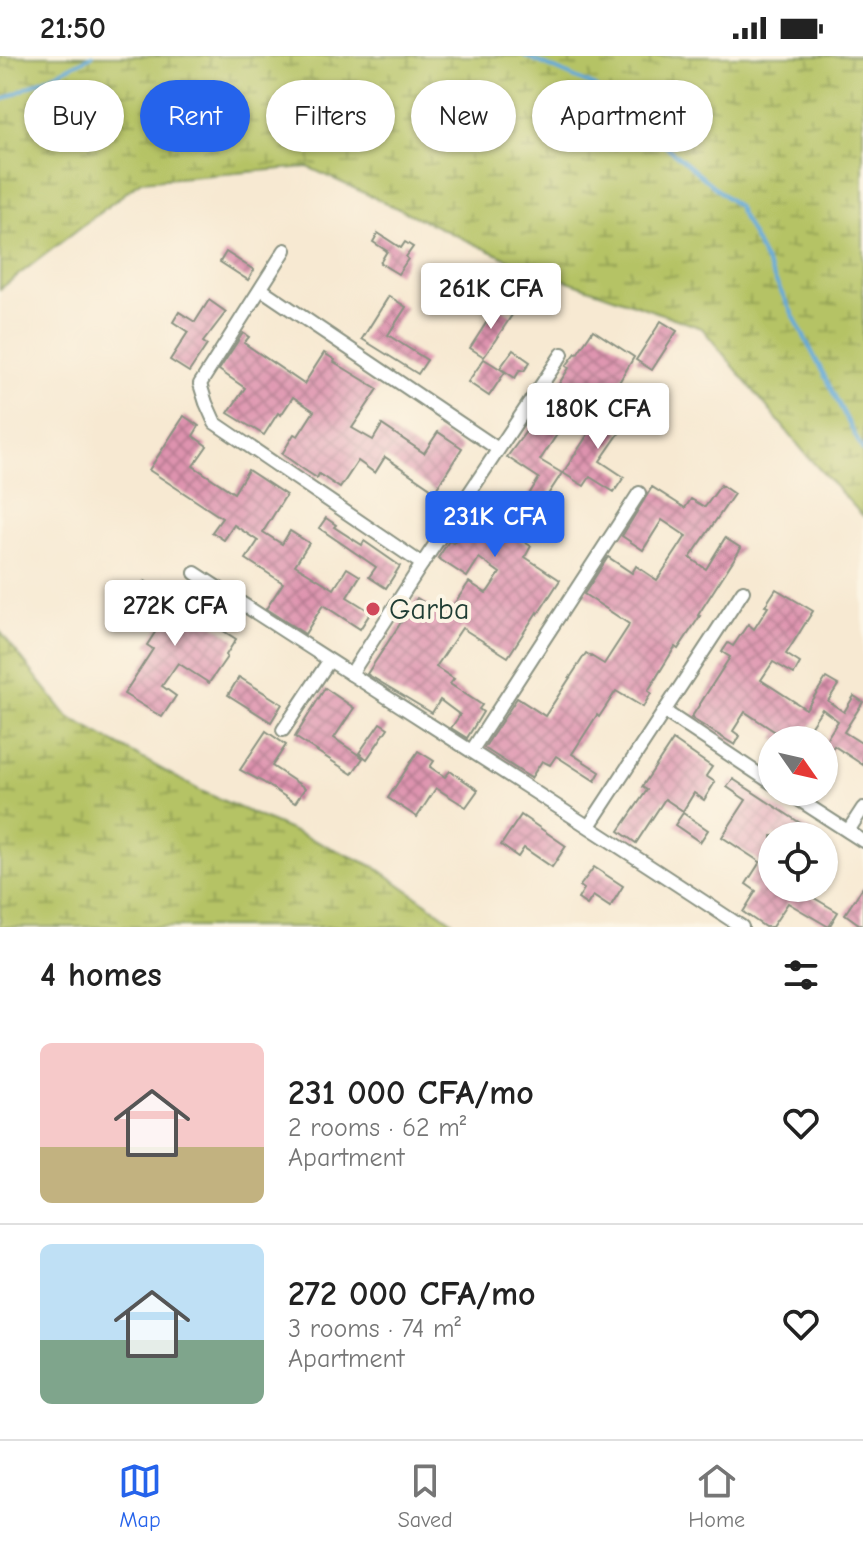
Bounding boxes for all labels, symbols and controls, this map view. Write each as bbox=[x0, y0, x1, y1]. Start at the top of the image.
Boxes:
text: 21:50 bbox=[40, 11, 106, 46]
chip: Buy bbox=[24, 80, 124, 152]
chip: Rent bbox=[140, 80, 250, 152]
chip: Filters bbox=[266, 80, 395, 152]
chip: New bbox=[411, 80, 516, 152]
chip: Apartment bbox=[532, 80, 713, 152]
pin: 261K CFA bbox=[408, 263, 574, 331]
text: 261K CFA bbox=[439, 274, 543, 304]
pin: 180K CFA bbox=[515, 383, 681, 451]
text: 180K CFA bbox=[545, 394, 651, 424]
pin: 231K CFA bbox=[412, 491, 578, 559]
text: 231K CFA bbox=[443, 502, 547, 532]
pin: 272K CFA bbox=[92, 580, 258, 648]
text: 272K CFA bbox=[123, 591, 227, 621]
place label: Garba bbox=[389, 592, 469, 627]
marker: Garba bbox=[364, 600, 382, 618]
north arrow bbox=[758, 726, 838, 806]
map controls bbox=[758, 726, 838, 902]
button: locate bbox=[758, 822, 838, 902]
icon: filters bbox=[779, 953, 823, 997]
text: 4 homes bbox=[40, 955, 162, 995]
text: 231 000 CFA/mo bbox=[288, 1073, 534, 1113]
icon: home bbox=[104, 1075, 200, 1171]
icon: heart bbox=[779, 1101, 823, 1145]
text: 2 rooms · 62 m² bbox=[288, 1113, 466, 1143]
text: Apartment bbox=[288, 1143, 404, 1173]
text: 272 000 CFA/mo bbox=[288, 1274, 536, 1314]
icon: home bbox=[104, 1276, 200, 1372]
icon: heart bbox=[779, 1302, 823, 1346]
text: 3 rooms · 74 m² bbox=[288, 1314, 461, 1344]
text: Apartment bbox=[288, 1344, 404, 1374]
tab: Map bbox=[118, 1459, 162, 1533]
tab: Saved bbox=[398, 1459, 453, 1533]
tab: Home bbox=[688, 1459, 745, 1533]

